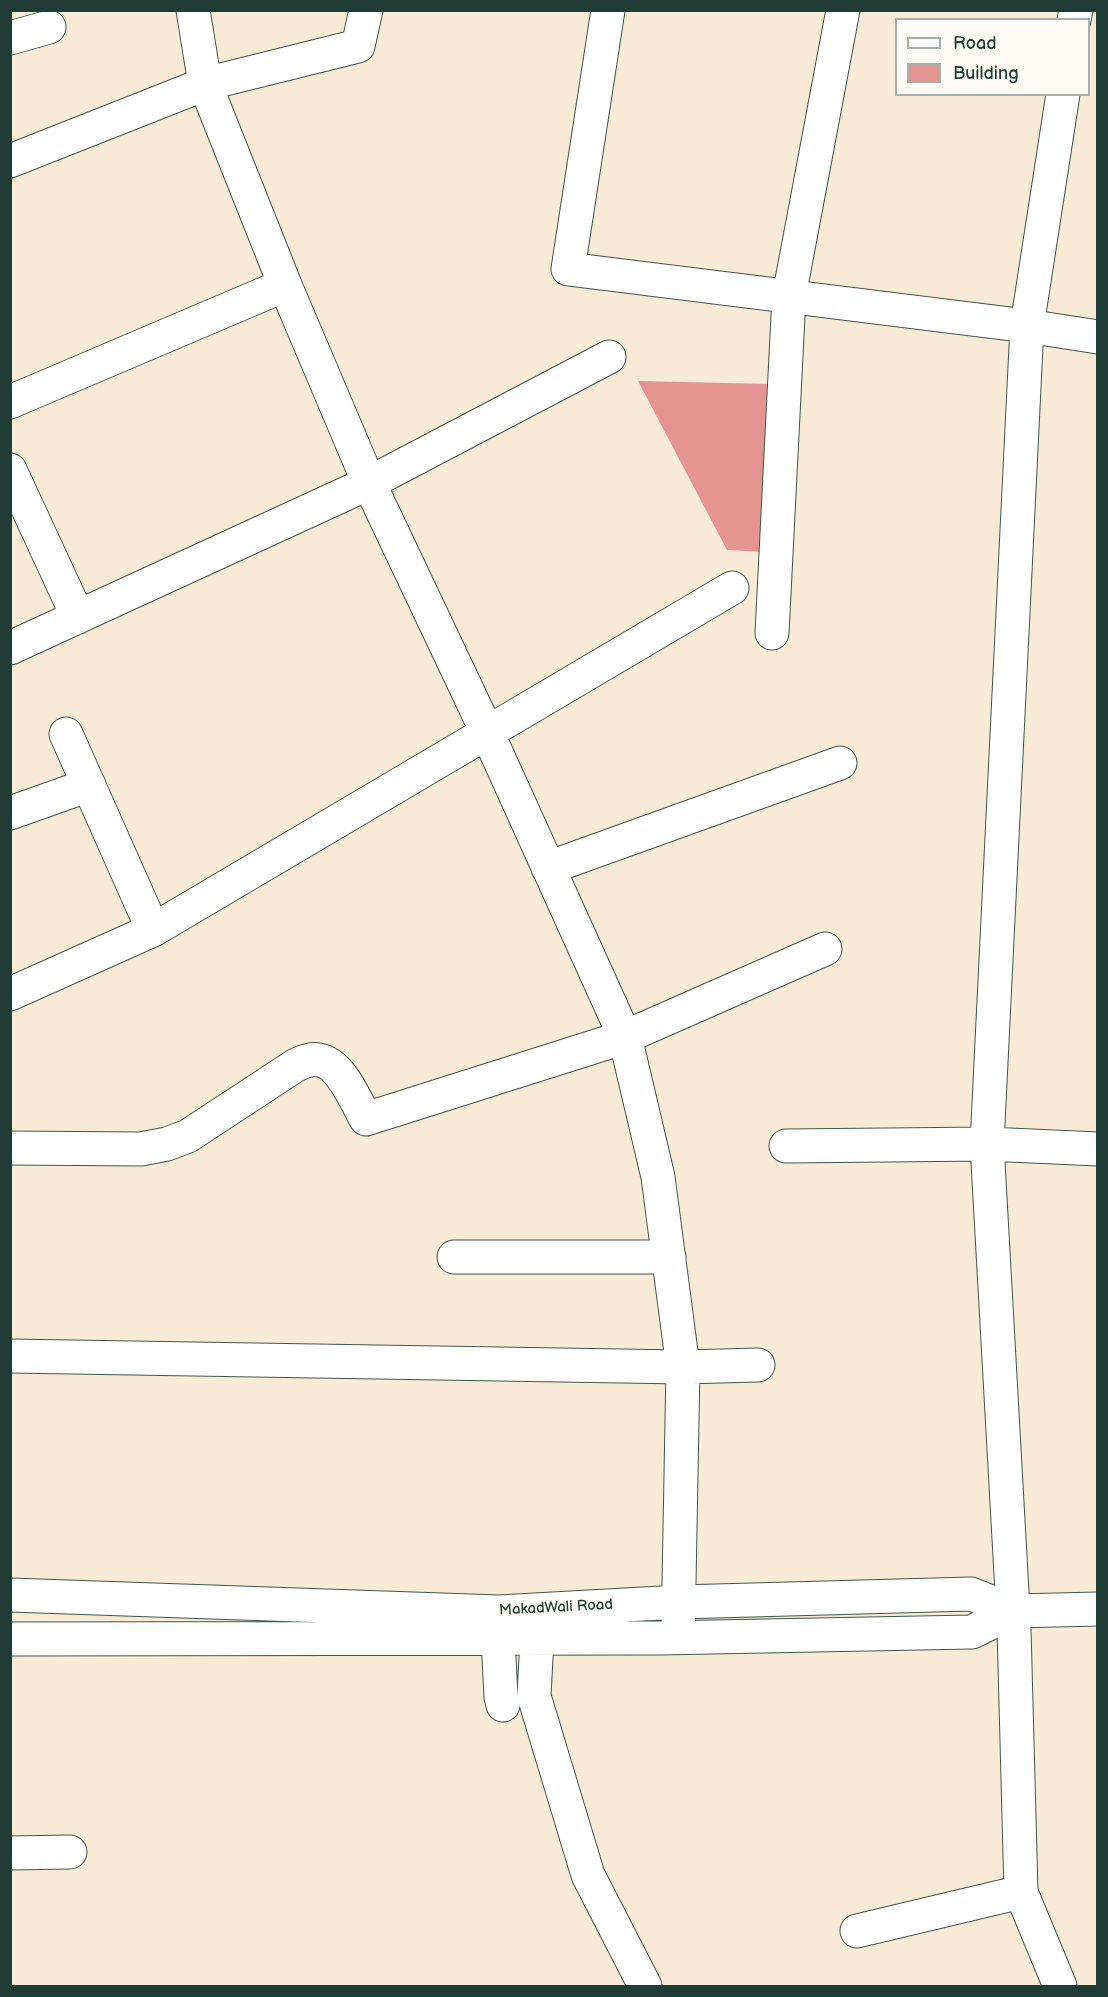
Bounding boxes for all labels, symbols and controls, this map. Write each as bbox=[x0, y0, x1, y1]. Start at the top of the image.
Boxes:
legend bbox=[895, 18, 1090, 96]
text: Road bbox=[953, 33, 997, 54]
text: Building bbox=[953, 63, 1019, 84]
street label: MakadWali Road bbox=[499, 1596, 613, 1620]

